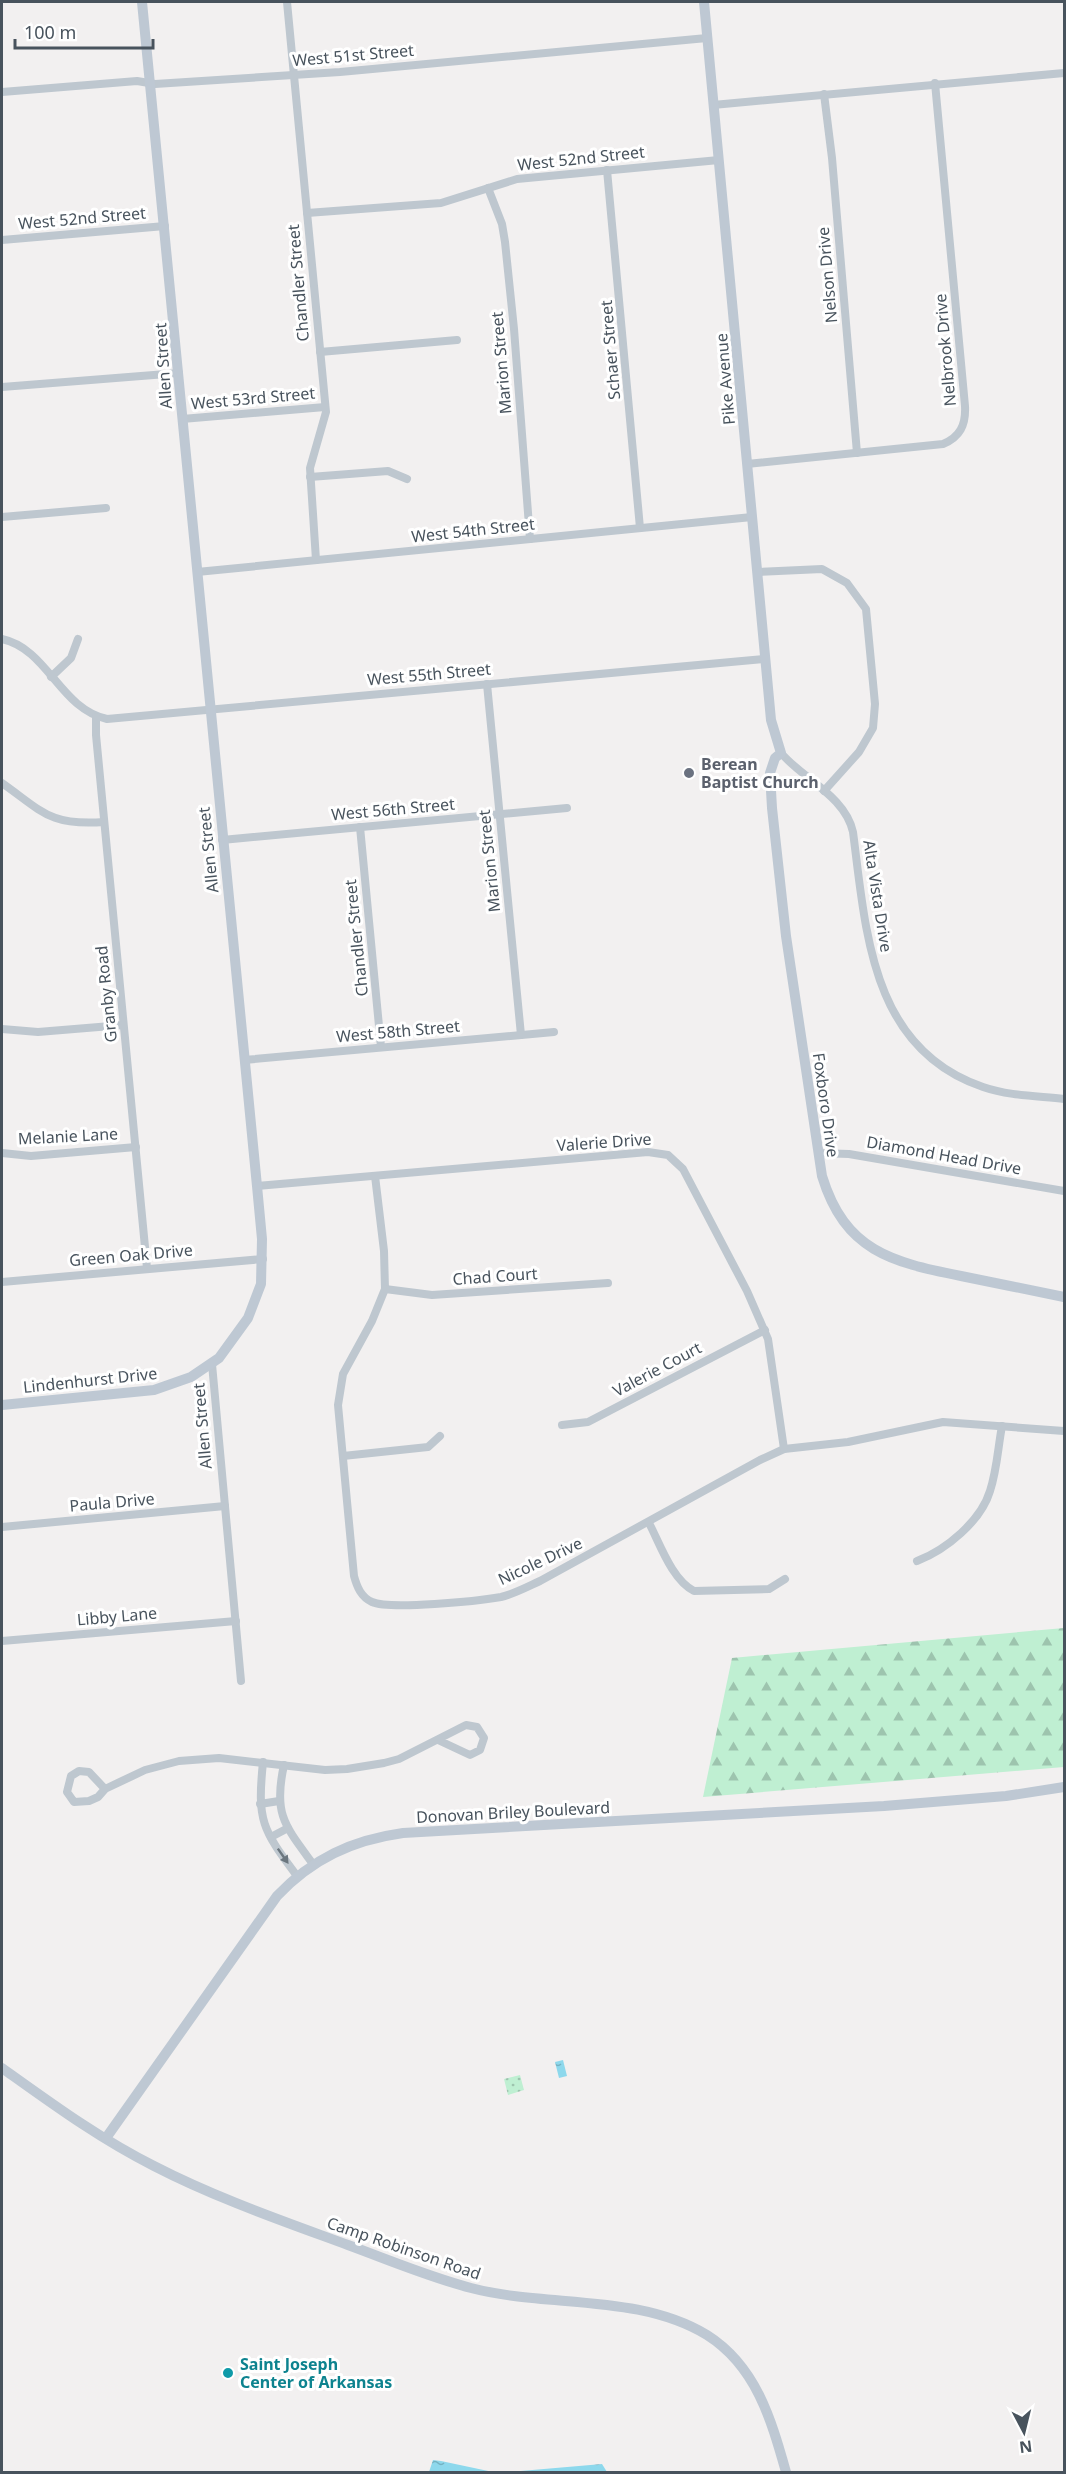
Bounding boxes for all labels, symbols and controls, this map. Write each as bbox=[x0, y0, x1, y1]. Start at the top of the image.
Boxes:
scale bar bbox=[15, 12, 153, 50]
text: 100 m bbox=[24, 20, 76, 44]
street label: West 51st Street bbox=[291, 39, 415, 71]
street label: West 52nd Street bbox=[516, 140, 646, 176]
street label: West 52nd Street bbox=[17, 201, 147, 235]
street label: Chandler Street bbox=[282, 223, 314, 342]
street label: Nelson Drive bbox=[812, 226, 842, 324]
street label: Nelbrook Drive bbox=[929, 293, 961, 407]
street label: Schaer Street bbox=[595, 299, 625, 401]
street label: Marion Street bbox=[486, 311, 516, 415]
street label: Allen Street bbox=[149, 322, 177, 410]
street label: Pike Avenue bbox=[710, 332, 740, 426]
street label: West 53rd Street bbox=[190, 382, 316, 414]
street label: West 54th Street bbox=[410, 513, 536, 547]
street label: West 55th Street bbox=[366, 658, 492, 690]
place label: Berean Baptist Church bbox=[701, 753, 819, 793]
marker: Berean Baptist Church bbox=[682, 766, 696, 780]
street label: West 56th Street bbox=[330, 793, 456, 825]
street label: Allen Street bbox=[193, 806, 223, 894]
street label: Marion Street bbox=[473, 809, 505, 913]
street label: Alta Vista Drive bbox=[858, 838, 898, 954]
street label: Chandler Street bbox=[339, 878, 373, 997]
street label: Granby Road bbox=[90, 945, 122, 1043]
street label: West 58th Street bbox=[335, 1015, 461, 1047]
street label: Foxboro Drive bbox=[808, 1051, 844, 1159]
street label: Melanie Lane bbox=[17, 1122, 119, 1150]
street label: Valerie Drive bbox=[556, 1128, 652, 1156]
street label: Diamond Head Drive bbox=[865, 1131, 1023, 1179]
street label: Green Oak Drive bbox=[68, 1239, 194, 1271]
street label: Chad Court bbox=[452, 1262, 538, 1290]
street label: Valerie Court bbox=[609, 1336, 705, 1402]
street label: Lindenhurst Drive bbox=[22, 1362, 158, 1398]
street label: Allen Street bbox=[187, 1382, 217, 1470]
street label: Paula Drive bbox=[69, 1487, 155, 1517]
street label: Nicole Drive bbox=[494, 1532, 586, 1590]
street label: Libby Lane bbox=[76, 1602, 158, 1630]
street label: Donovan Briley Boulevard bbox=[416, 1796, 610, 1828]
one-way arrow bbox=[276, 1849, 288, 1864]
street label: Camp Robinson Road bbox=[324, 2211, 484, 2285]
place label: Saint Joseph Center of Arkansas bbox=[240, 2353, 392, 2393]
marker: Saint Joseph Center of Arkansas bbox=[221, 2366, 235, 2380]
north arrow bbox=[994, 2402, 1054, 2462]
text: N bbox=[1018, 2435, 1034, 2459]

